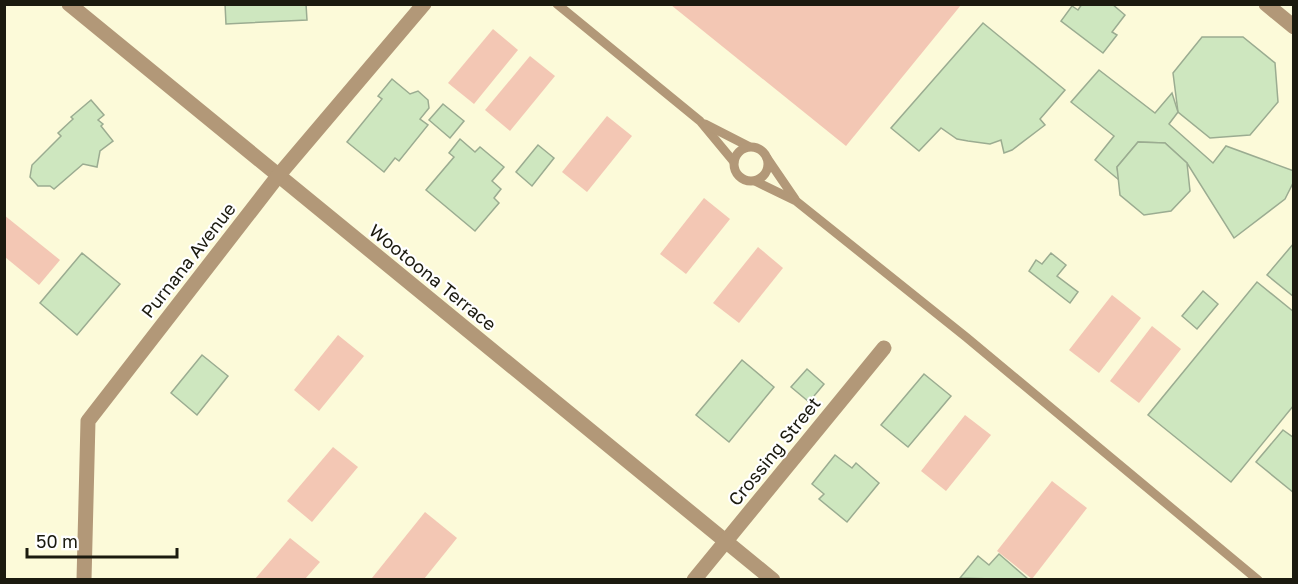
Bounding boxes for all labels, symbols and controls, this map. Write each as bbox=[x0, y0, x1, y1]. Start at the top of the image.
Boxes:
street label: Purnana Avenue bbox=[136, 198, 240, 322]
street label: Wootoona Terrace bbox=[365, 219, 501, 335]
street label: Crossing Street bbox=[723, 392, 825, 510]
scale bar bbox=[27, 521, 177, 559]
text: 50 m bbox=[36, 530, 78, 552]

